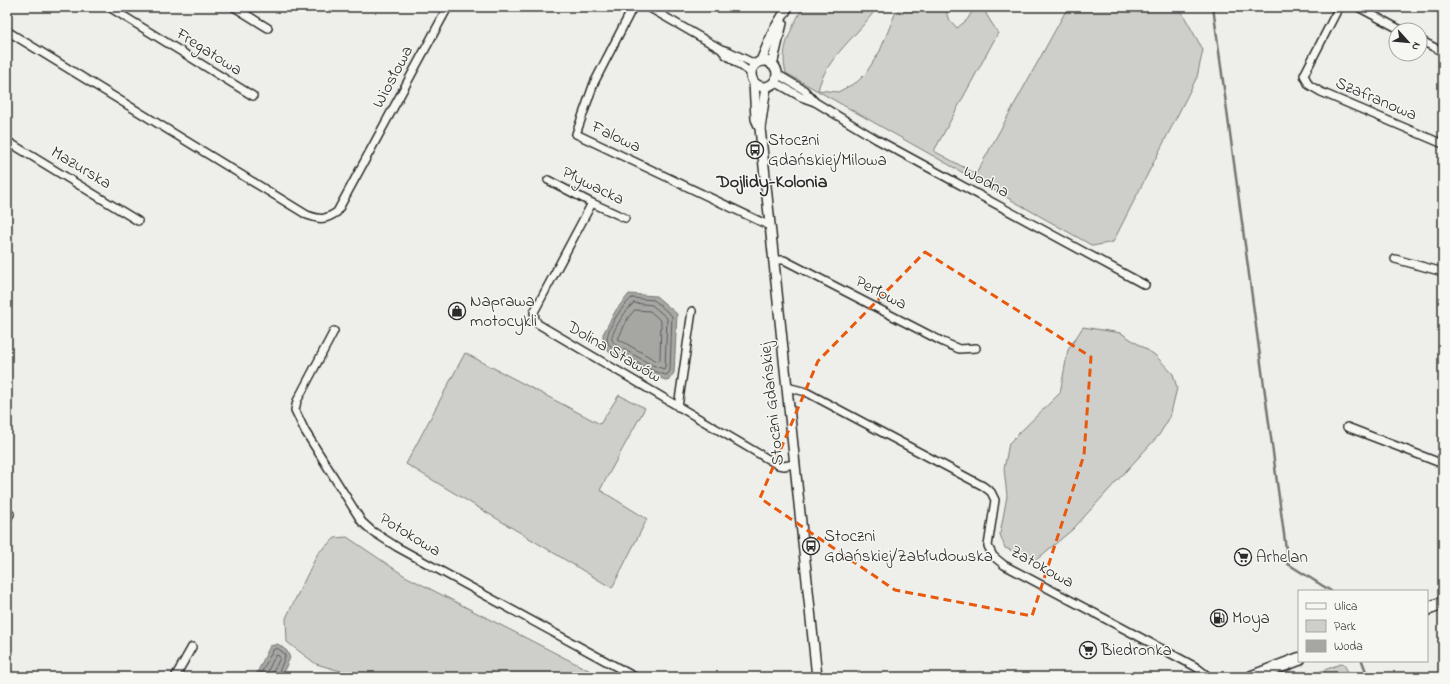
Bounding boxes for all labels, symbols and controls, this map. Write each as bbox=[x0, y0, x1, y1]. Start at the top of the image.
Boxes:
street label: Fregatowa bbox=[169, 21, 247, 84]
north arrow bbox=[1388, 22, 1428, 62]
text: N bbox=[1407, 39, 1425, 53]
street label: Wiosłowa bbox=[366, 41, 420, 113]
street label: Szafranowa bbox=[1331, 71, 1421, 127]
street label: Falowa bbox=[586, 114, 645, 159]
place label: Stoczni Gdańskiej/Milowa bbox=[768, 128, 887, 173]
street label: Mazurska bbox=[46, 140, 116, 196]
bus stop icon: Stoczni Gdańskiej/Milowa bbox=[745, 140, 765, 160]
street label: Wodna bbox=[958, 159, 1014, 205]
street label: Pływacka bbox=[557, 160, 628, 213]
district label: Dojlidy-Kolonia bbox=[716, 170, 828, 197]
street label: Perłowa bbox=[851, 269, 911, 317]
place label: Naprawa motocykli bbox=[470, 289, 537, 335]
shop icon: Naprawa motocykli bbox=[447, 301, 467, 321]
street label: Dolina Stawów bbox=[561, 314, 666, 389]
street label: Stoczni Gdańskiej bbox=[753, 341, 791, 467]
street label: Potokowa bbox=[374, 507, 446, 563]
place label: Stoczni Gdańskiej/Zabłudowska bbox=[824, 524, 993, 569]
bus stop icon: Stoczni Gdańskiej/Zabłudowska bbox=[801, 536, 821, 556]
street label: Zatokowa bbox=[1006, 539, 1078, 595]
place label: Arhelan bbox=[1256, 545, 1308, 570]
supermarket icon: Arhelan bbox=[1233, 547, 1253, 567]
legend bbox=[1298, 590, 1428, 662]
text: Ulica bbox=[1334, 598, 1358, 616]
place label: Moya bbox=[1232, 606, 1270, 632]
fuel station icon: Moya bbox=[1209, 608, 1229, 628]
text: Park bbox=[1334, 618, 1356, 636]
place label: Biedronka bbox=[1100, 638, 1172, 663]
text: Woda bbox=[1334, 638, 1363, 656]
supermarket icon: Biedronka bbox=[1078, 640, 1098, 660]

